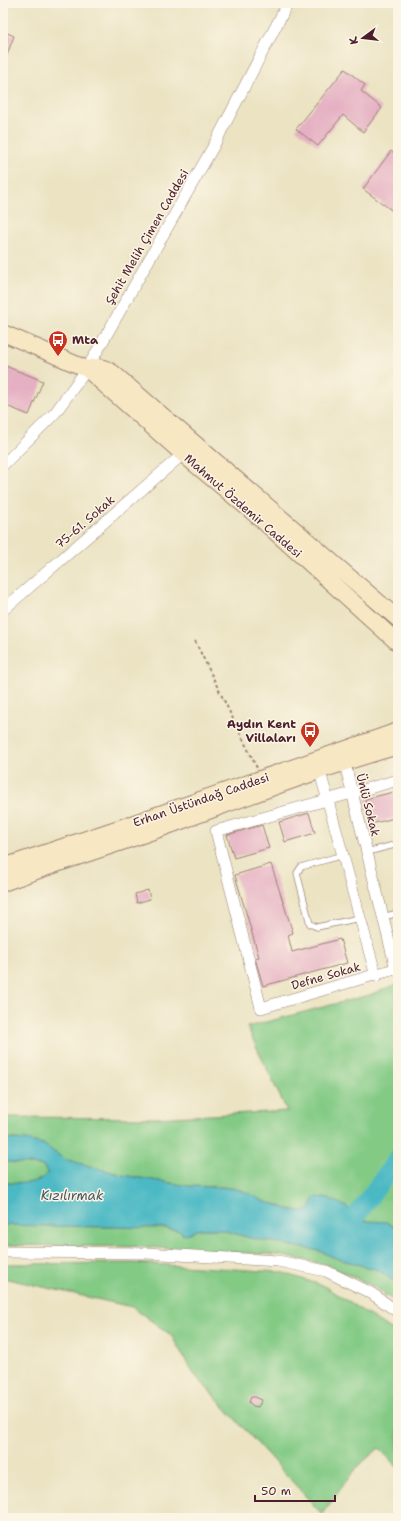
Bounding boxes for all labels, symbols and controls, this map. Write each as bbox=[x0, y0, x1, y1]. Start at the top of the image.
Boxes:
north arrow bbox=[343, 18, 383, 58]
text: K bbox=[345, 34, 362, 46]
street label: Şehit Melih Çimen Caddesi bbox=[102, 166, 192, 308]
bus stop icon: Mta bbox=[47, 329, 69, 357]
place label: Mta bbox=[72, 332, 99, 348]
street label: Mahmut Özdemir Caddesi bbox=[181, 451, 305, 561]
street label: 75-61. Sokak bbox=[52, 492, 118, 552]
place label: Aydın Kent Villaları bbox=[227, 716, 296, 746]
bus stop icon: Aydın Kent Villaları bbox=[299, 720, 321, 748]
street label: Erhan Üstündağ Caddesi bbox=[131, 769, 271, 831]
street label: Ünlü Sokak bbox=[352, 772, 384, 838]
street label: Defne Sokak bbox=[290, 958, 363, 994]
water label: Kızılırmak bbox=[41, 1187, 104, 1204]
scale bar bbox=[255, 1477, 335, 1503]
text: 50 m bbox=[261, 1483, 291, 1499]

